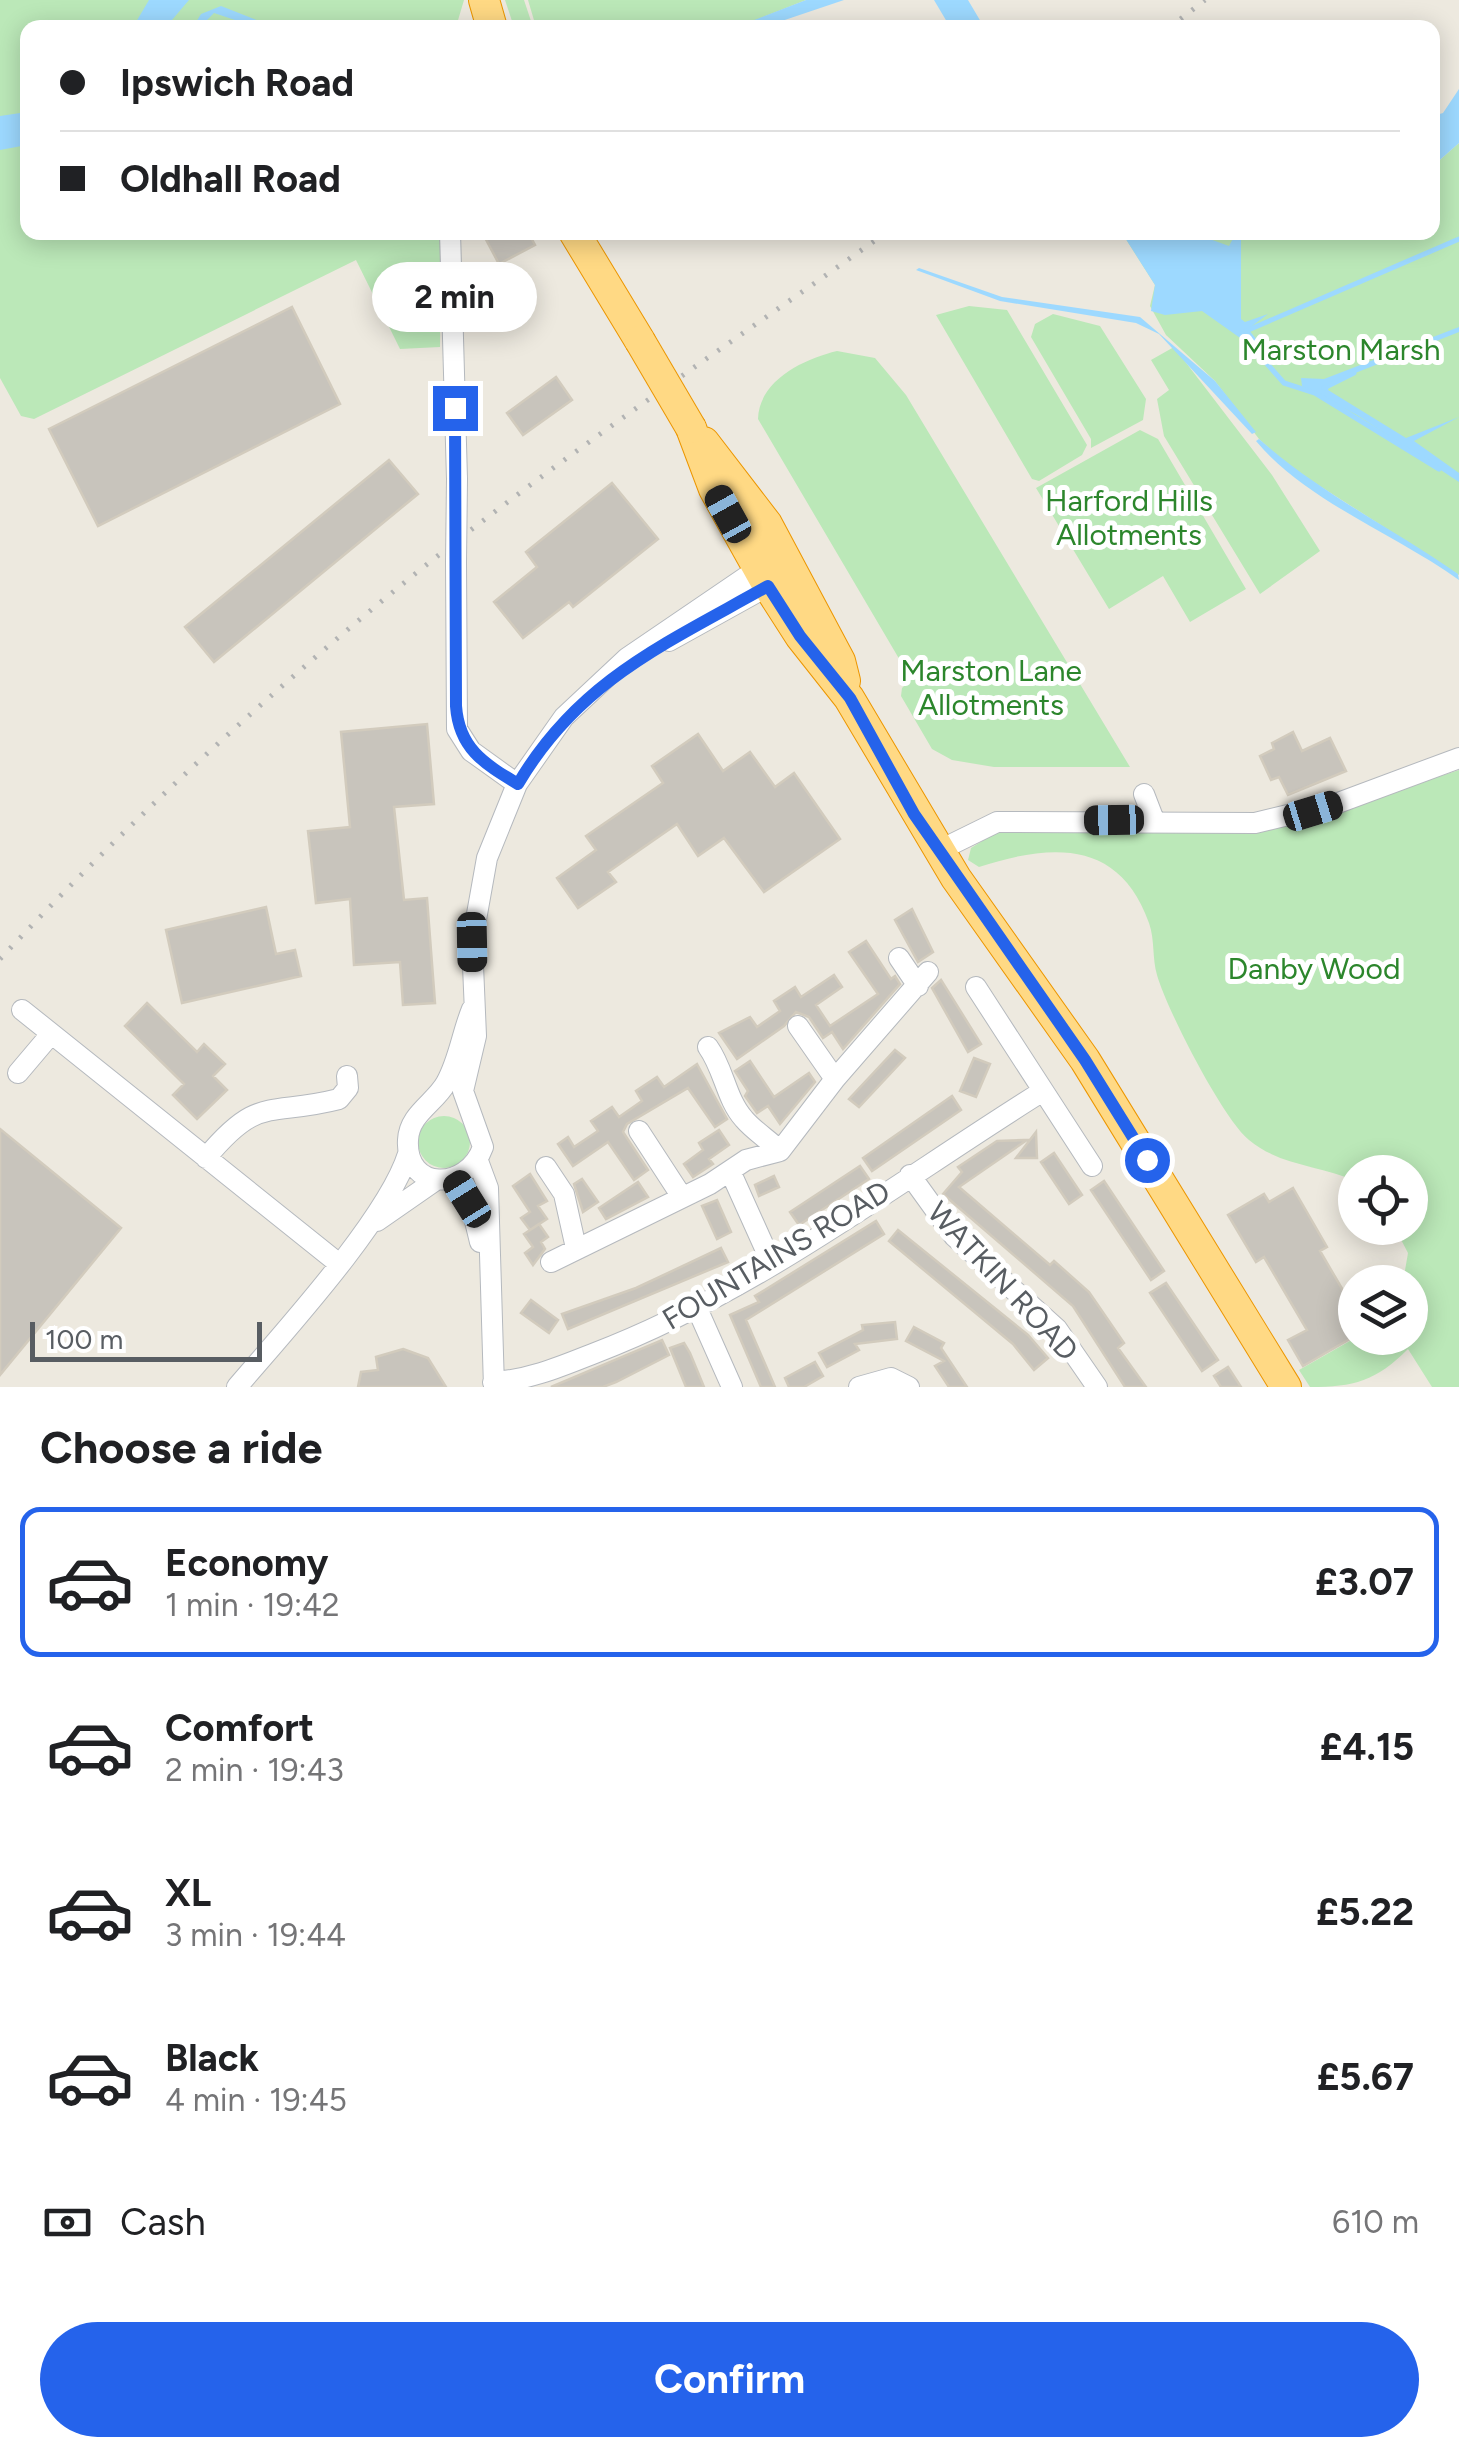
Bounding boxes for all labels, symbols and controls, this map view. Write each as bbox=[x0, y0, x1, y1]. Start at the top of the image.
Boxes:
text: Ipswich Road bbox=[120, 60, 354, 106]
text: Oldhall Road bbox=[120, 156, 341, 202]
callout: 2 min bbox=[372, 263, 538, 333]
text: 2 min bbox=[414, 278, 495, 316]
park label: Marston Marsh bbox=[1241, 331, 1441, 368]
route end bbox=[433, 386, 478, 431]
car bbox=[700, 480, 756, 548]
park label: Harford Hills Allotments bbox=[1045, 482, 1213, 553]
park label: Marston Lane Allotments bbox=[900, 652, 1082, 723]
car bbox=[1280, 788, 1346, 834]
car bbox=[1084, 804, 1144, 836]
car bbox=[456, 912, 488, 972]
park label: Danby Wood bbox=[1227, 950, 1401, 987]
route start bbox=[1125, 1138, 1170, 1183]
map controls bbox=[1338, 1155, 1428, 1355]
button: locate bbox=[1338, 1155, 1428, 1245]
car bbox=[438, 1166, 496, 1232]
street label: FOUNTAINS ROAD bbox=[655, 1172, 897, 1338]
street label: WATKIN ROAD bbox=[920, 1194, 1086, 1368]
button: layers bbox=[1338, 1265, 1428, 1355]
scale bar bbox=[30, 1317, 262, 1362]
text: 100 m bbox=[45, 1322, 123, 1356]
text: Choose a ride bbox=[40, 1420, 322, 1474]
icon: car bbox=[45, 1537, 135, 1627]
text: Economy bbox=[165, 1540, 328, 1586]
text: £3.07 bbox=[1315, 1559, 1414, 1605]
text: 1 min · 19:42 bbox=[165, 1586, 340, 1624]
icon: car bbox=[45, 1702, 135, 1792]
text: Comfort bbox=[165, 1705, 314, 1751]
text: £4.15 bbox=[1320, 1724, 1414, 1770]
text: 2 min · 19:43 bbox=[165, 1751, 344, 1789]
icon: car bbox=[45, 1867, 135, 1957]
text: XL bbox=[165, 1870, 211, 1916]
text: £5.22 bbox=[1316, 1889, 1414, 1935]
text: 3 min · 19:44 bbox=[165, 1916, 346, 1954]
icon: car bbox=[45, 2032, 135, 2122]
text: Black bbox=[165, 2035, 259, 2081]
text: £5.67 bbox=[1317, 2054, 1414, 2100]
text: 4 min · 19:45 bbox=[165, 2081, 347, 2119]
icon: cash bbox=[40, 2195, 95, 2250]
text: Cash bbox=[120, 2199, 206, 2245]
text: 610 m bbox=[1332, 2203, 1419, 2241]
button: Confirm bbox=[40, 2322, 1419, 2437]

